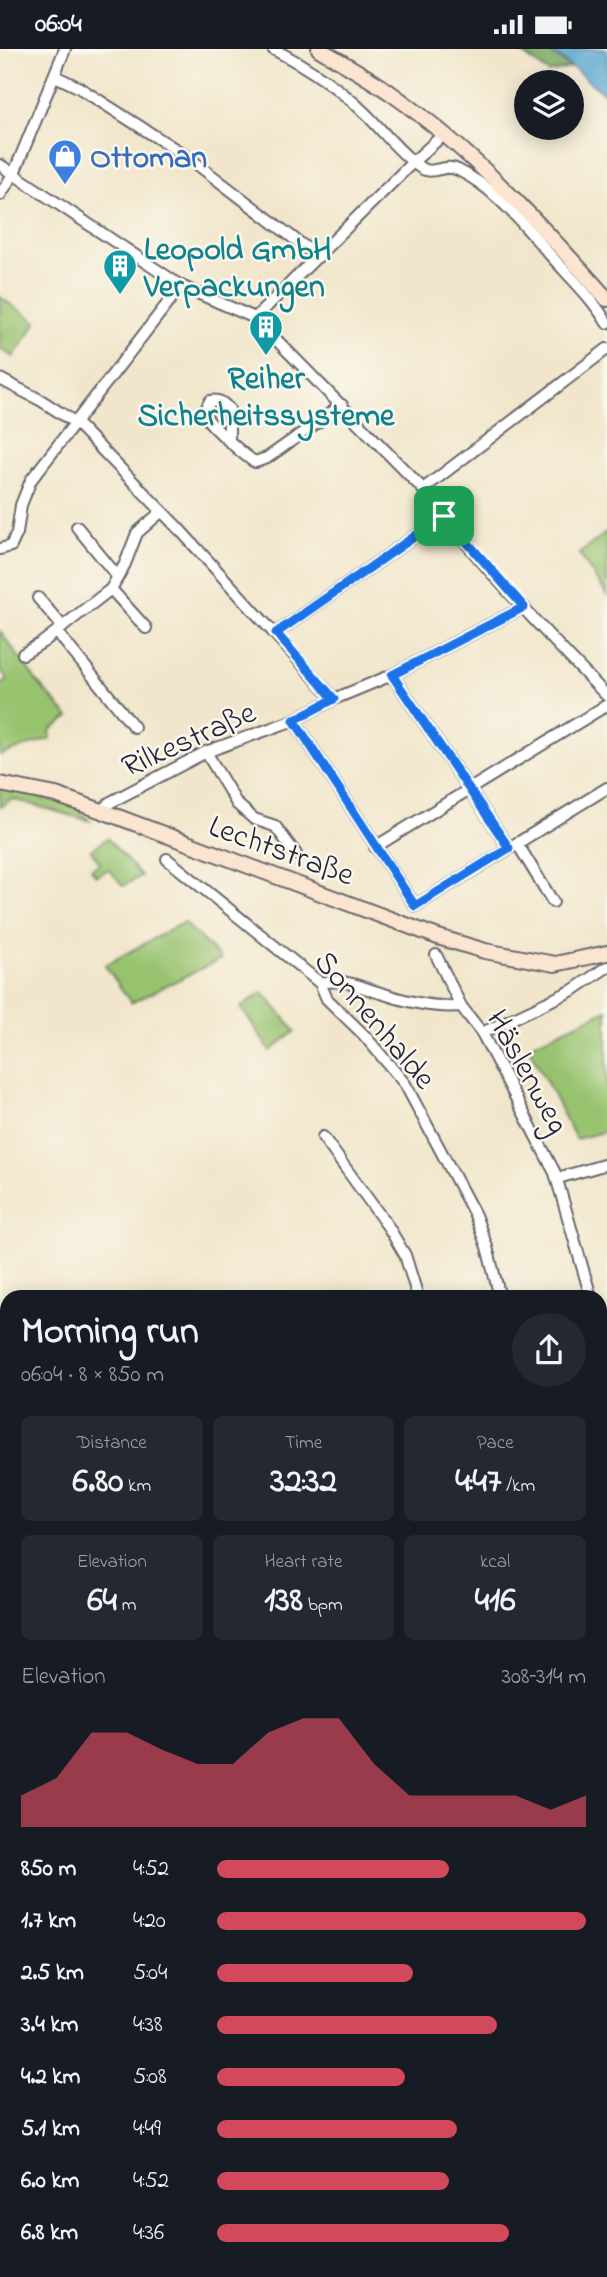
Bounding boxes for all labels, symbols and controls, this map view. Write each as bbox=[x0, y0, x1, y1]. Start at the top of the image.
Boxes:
text: 06:04 bbox=[35, 6, 82, 44]
map controls bbox=[514, 70, 584, 140]
button: layers bbox=[514, 70, 584, 140]
place label: Ottoman bbox=[90, 136, 207, 183]
shop icon: Ottoman bbox=[46, 137, 84, 186]
place label: Leopold GmbH Verpackungen bbox=[143, 228, 332, 313]
building icon: Leopold GmbH Verpackungen bbox=[101, 247, 139, 296]
building icon: Reiher Sicherheitssysteme bbox=[247, 308, 285, 357]
place label: Reiher Sicherheitssysteme bbox=[138, 357, 396, 442]
pin bbox=[414, 486, 474, 546]
icon: arrive bbox=[425, 497, 463, 535]
street label: Rilkestraße bbox=[115, 690, 265, 792]
street label: Lechtstraße bbox=[202, 804, 361, 901]
street label: Sonnenhalde bbox=[301, 941, 446, 1102]
street label: Häslenweg bbox=[472, 1002, 580, 1144]
text: Morning run bbox=[21, 1305, 199, 1361]
button: share bbox=[512, 1313, 586, 1387]
text: 06:04 · 8 × 850 m bbox=[21, 1359, 164, 1392]
text: Distance bbox=[77, 1430, 147, 1457]
text: Time bbox=[285, 1430, 322, 1457]
text: Pace bbox=[477, 1430, 514, 1457]
text: 6.80 bbox=[73, 1457, 123, 1508]
text: 32:32 bbox=[270, 1457, 337, 1508]
text: 4:47 bbox=[455, 1457, 501, 1508]
text: km bbox=[123, 1473, 151, 1500]
text: /km bbox=[501, 1473, 535, 1500]
text: Elevation bbox=[77, 1549, 147, 1576]
text: Heart rate bbox=[265, 1549, 342, 1576]
text: kcal bbox=[480, 1549, 510, 1576]
text: 64 bbox=[87, 1576, 117, 1627]
text: 138 bbox=[264, 1576, 303, 1627]
text: 416 bbox=[475, 1576, 516, 1627]
text: m bbox=[117, 1592, 136, 1619]
text: bpm bbox=[303, 1592, 343, 1619]
text: Elevation bbox=[21, 1661, 106, 1694]
text: 308–314 m bbox=[501, 1661, 586, 1694]
text: 850 m bbox=[21, 1853, 76, 1886]
text: 4:52 bbox=[133, 1853, 169, 1886]
text: 1.7 km bbox=[21, 1905, 76, 1938]
text: 4:20 bbox=[133, 1905, 166, 1938]
text: 2.5 km bbox=[21, 1957, 84, 1990]
text: 5:04 bbox=[133, 1957, 168, 1990]
text: 3.4 km bbox=[21, 2009, 78, 2042]
text: 4:38 bbox=[133, 2009, 163, 2042]
text: 4.2 km bbox=[21, 2061, 80, 2094]
text: 5:08 bbox=[133, 2061, 167, 2094]
text: 5.1 km bbox=[21, 2113, 80, 2146]
text: 4:49 bbox=[133, 2113, 161, 2146]
text: 6.0 km bbox=[21, 2165, 79, 2198]
text: 4:52 bbox=[133, 2165, 169, 2198]
text: 6.8 km bbox=[21, 2217, 78, 2250]
text: 4:36 bbox=[133, 2217, 164, 2250]

